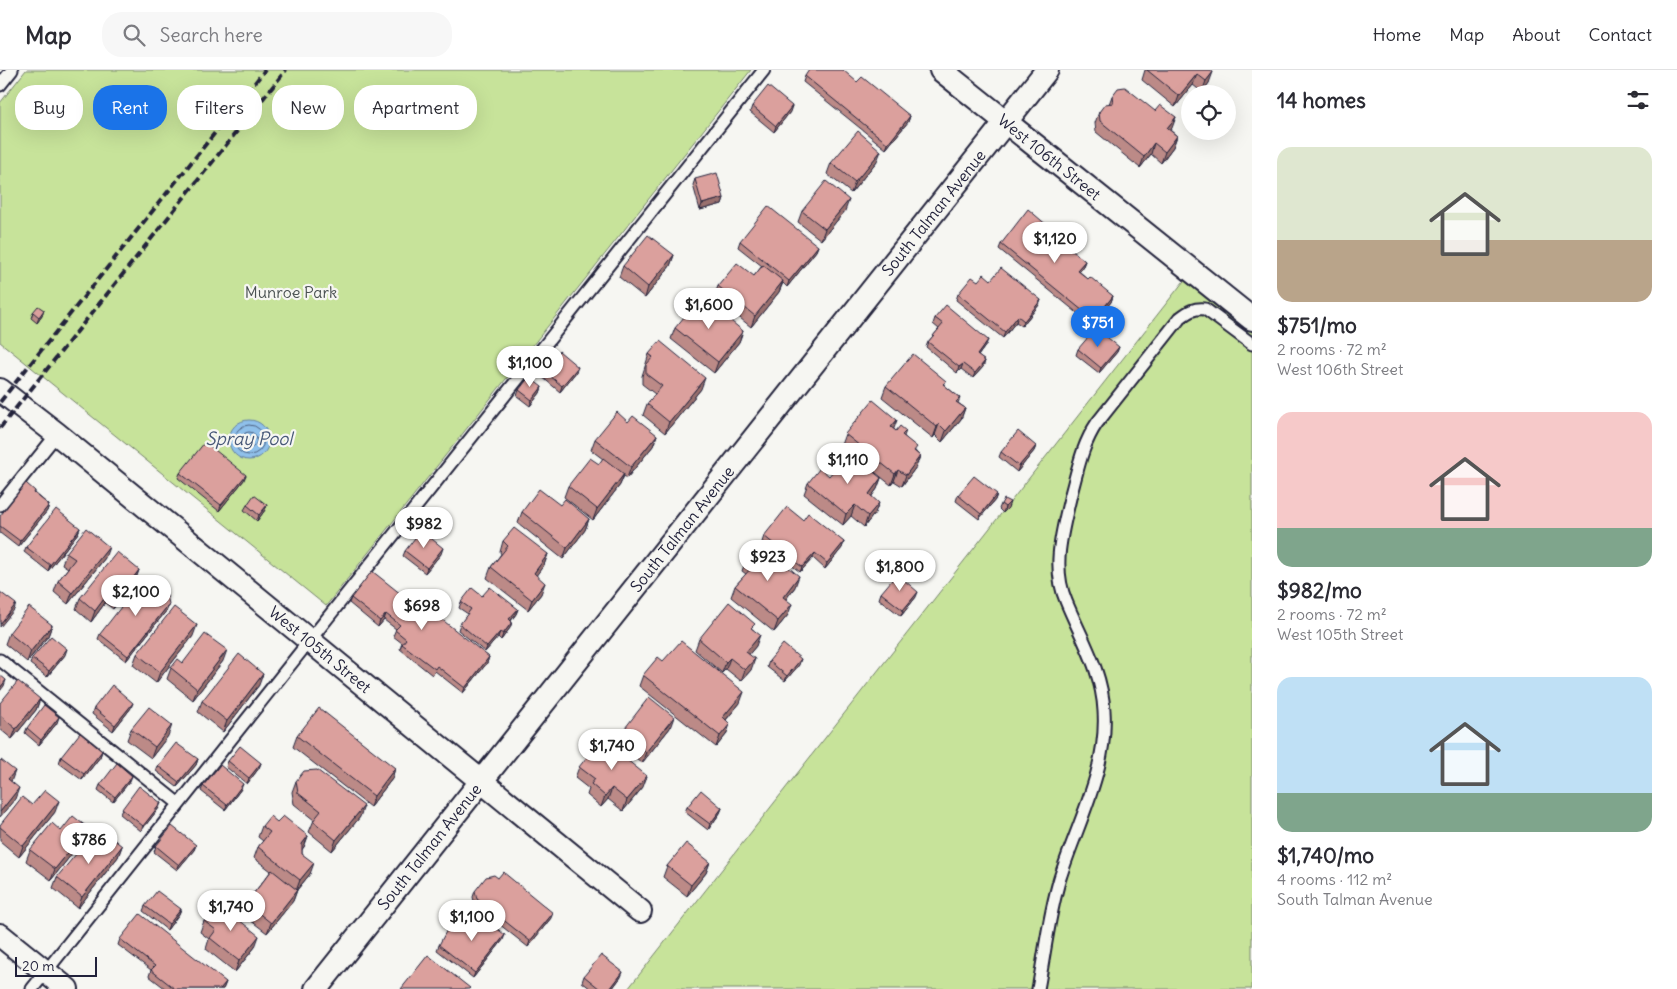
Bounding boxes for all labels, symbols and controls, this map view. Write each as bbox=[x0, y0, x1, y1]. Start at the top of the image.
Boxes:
search box bbox=[102, 12, 452, 57]
text: Map bbox=[25, 20, 72, 50]
icon: search bbox=[120, 21, 148, 49]
text: Search here bbox=[160, 23, 263, 47]
text: Home bbox=[1373, 23, 1421, 46]
text: Map bbox=[1449, 23, 1484, 46]
text: About bbox=[1512, 23, 1560, 46]
text: Contact bbox=[1588, 23, 1652, 46]
chip: Buy bbox=[15, 85, 83, 130]
chip: Rent bbox=[93, 85, 167, 130]
chip: Filters bbox=[177, 85, 262, 130]
chip: New bbox=[272, 85, 344, 130]
chip: Apartment bbox=[354, 85, 477, 130]
map controls bbox=[1181, 85, 1236, 140]
button: locate bbox=[1181, 85, 1236, 140]
icon: filters bbox=[1624, 86, 1652, 114]
text: 14 homes bbox=[1277, 87, 1366, 114]
street label: West 106th Street bbox=[994, 110, 1106, 205]
street label: South Talman Avenue bbox=[877, 145, 990, 280]
icon: home bbox=[1420, 179, 1510, 269]
pin: $1,120 bbox=[1014, 222, 1096, 264]
text: $1,120 bbox=[1033, 228, 1077, 248]
park label: Munroe Park bbox=[245, 282, 337, 302]
pin: $1,600 bbox=[668, 288, 750, 330]
text: $1,600 bbox=[685, 294, 733, 314]
pin: $751 bbox=[1068, 306, 1128, 348]
text: $751 bbox=[1082, 312, 1114, 332]
text: $751/mo bbox=[1277, 312, 1357, 339]
text: 2 rooms · 72 m² bbox=[1277, 339, 1387, 359]
pin: $1,100 bbox=[489, 346, 571, 388]
text: $1,100 bbox=[507, 352, 553, 372]
text: West 106th Street bbox=[1277, 359, 1403, 379]
water label: Spray Pool bbox=[206, 427, 295, 450]
pin: $1,110 bbox=[807, 442, 889, 485]
icon: home bbox=[1420, 444, 1510, 534]
text: $1,110 bbox=[828, 449, 868, 469]
street label: South Talman Avenue bbox=[626, 462, 738, 596]
pin: $982 bbox=[394, 506, 454, 549]
text: $982 bbox=[406, 513, 442, 533]
pin: $923 bbox=[738, 540, 798, 582]
text: $923 bbox=[750, 546, 786, 566]
pin: $1,800 bbox=[859, 550, 941, 592]
text: $1,800 bbox=[876, 556, 924, 576]
pin: $2,100 bbox=[95, 574, 177, 617]
text: $982/mo bbox=[1277, 577, 1362, 604]
text: $2,100 bbox=[112, 581, 160, 601]
pin: $698 bbox=[392, 588, 452, 631]
text: $698 bbox=[404, 595, 440, 615]
street label: West 105th Street bbox=[265, 602, 376, 697]
text: 2 rooms · 72 m² bbox=[1277, 604, 1387, 624]
text: West 105th Street bbox=[1277, 624, 1403, 644]
icon: home bbox=[1420, 709, 1510, 799]
pin: $1,740 bbox=[571, 728, 653, 771]
text: $1,740 bbox=[589, 735, 635, 755]
street label: South Talman Avenue bbox=[373, 779, 486, 914]
pin: $786 bbox=[59, 822, 119, 865]
text: $786 bbox=[71, 829, 107, 849]
text: $1,740/mo bbox=[1277, 842, 1374, 869]
text: 4 rooms · 112 m² bbox=[1277, 869, 1392, 889]
text: South Talman Avenue bbox=[1277, 889, 1433, 909]
pin: $1,740 bbox=[190, 890, 272, 932]
text: $1,740 bbox=[208, 896, 254, 916]
pin: $1,100 bbox=[431, 900, 513, 942]
text: $1,100 bbox=[449, 906, 495, 926]
scale bar bbox=[15, 954, 98, 977]
text: 20 m bbox=[22, 957, 55, 975]

